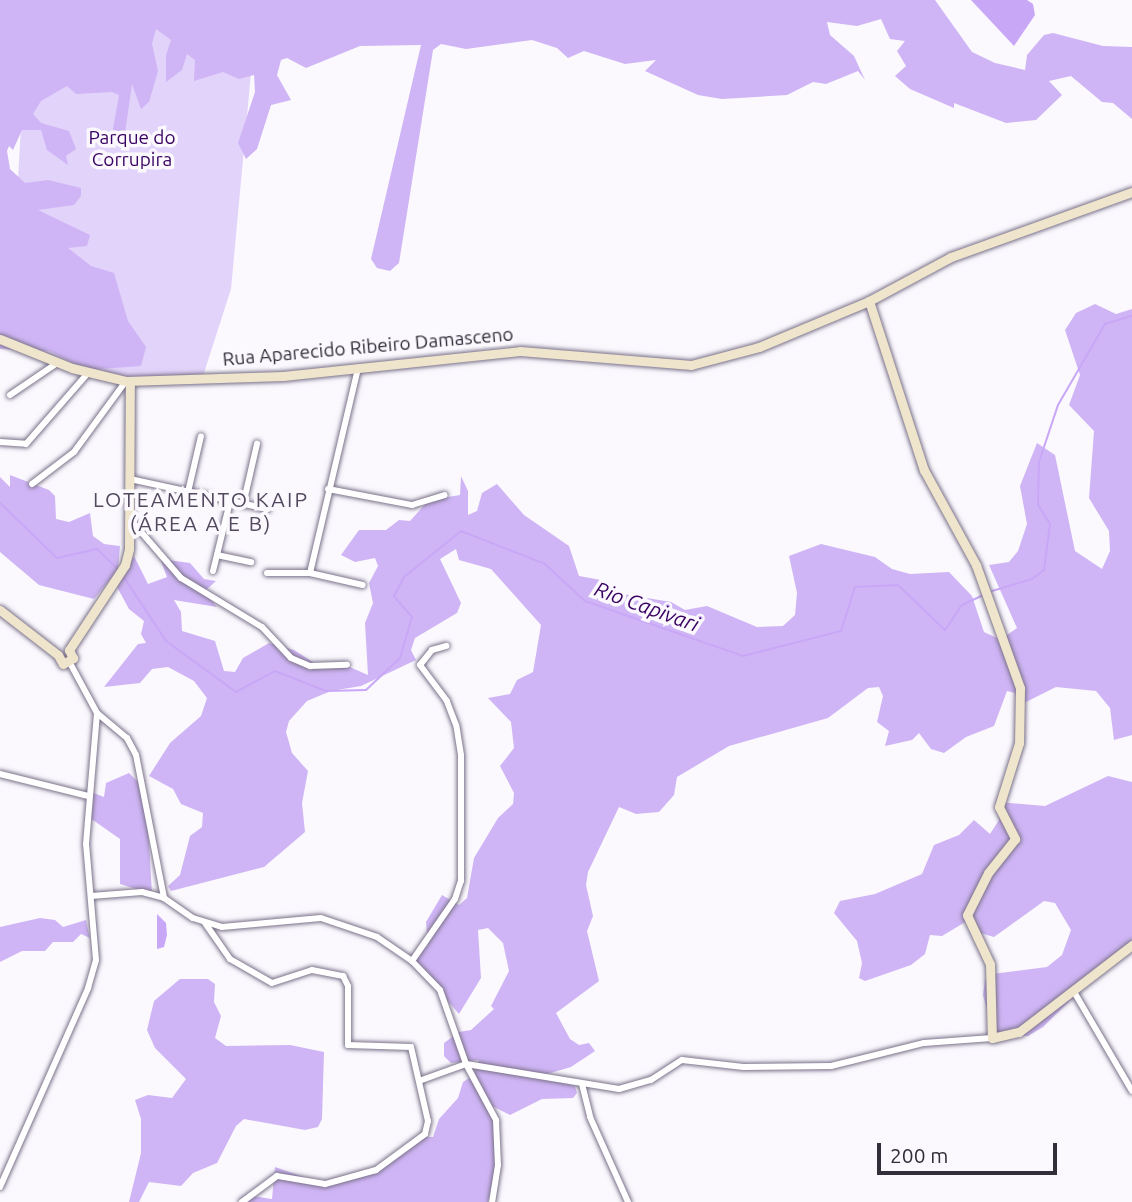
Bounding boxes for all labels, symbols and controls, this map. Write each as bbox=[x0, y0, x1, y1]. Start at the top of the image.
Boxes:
park label: Parque do Corrupira bbox=[88, 127, 176, 171]
street label: Rua Aparecido Ribeiro Damasceno bbox=[222, 323, 514, 371]
district label: LOTEAMENTO KAIP (ÁREA A E B) bbox=[95, 486, 307, 536]
water label: Rio Capivari bbox=[591, 575, 703, 637]
scale bar bbox=[880, 1128, 1060, 1172]
text: 200 m bbox=[890, 1143, 948, 1167]

